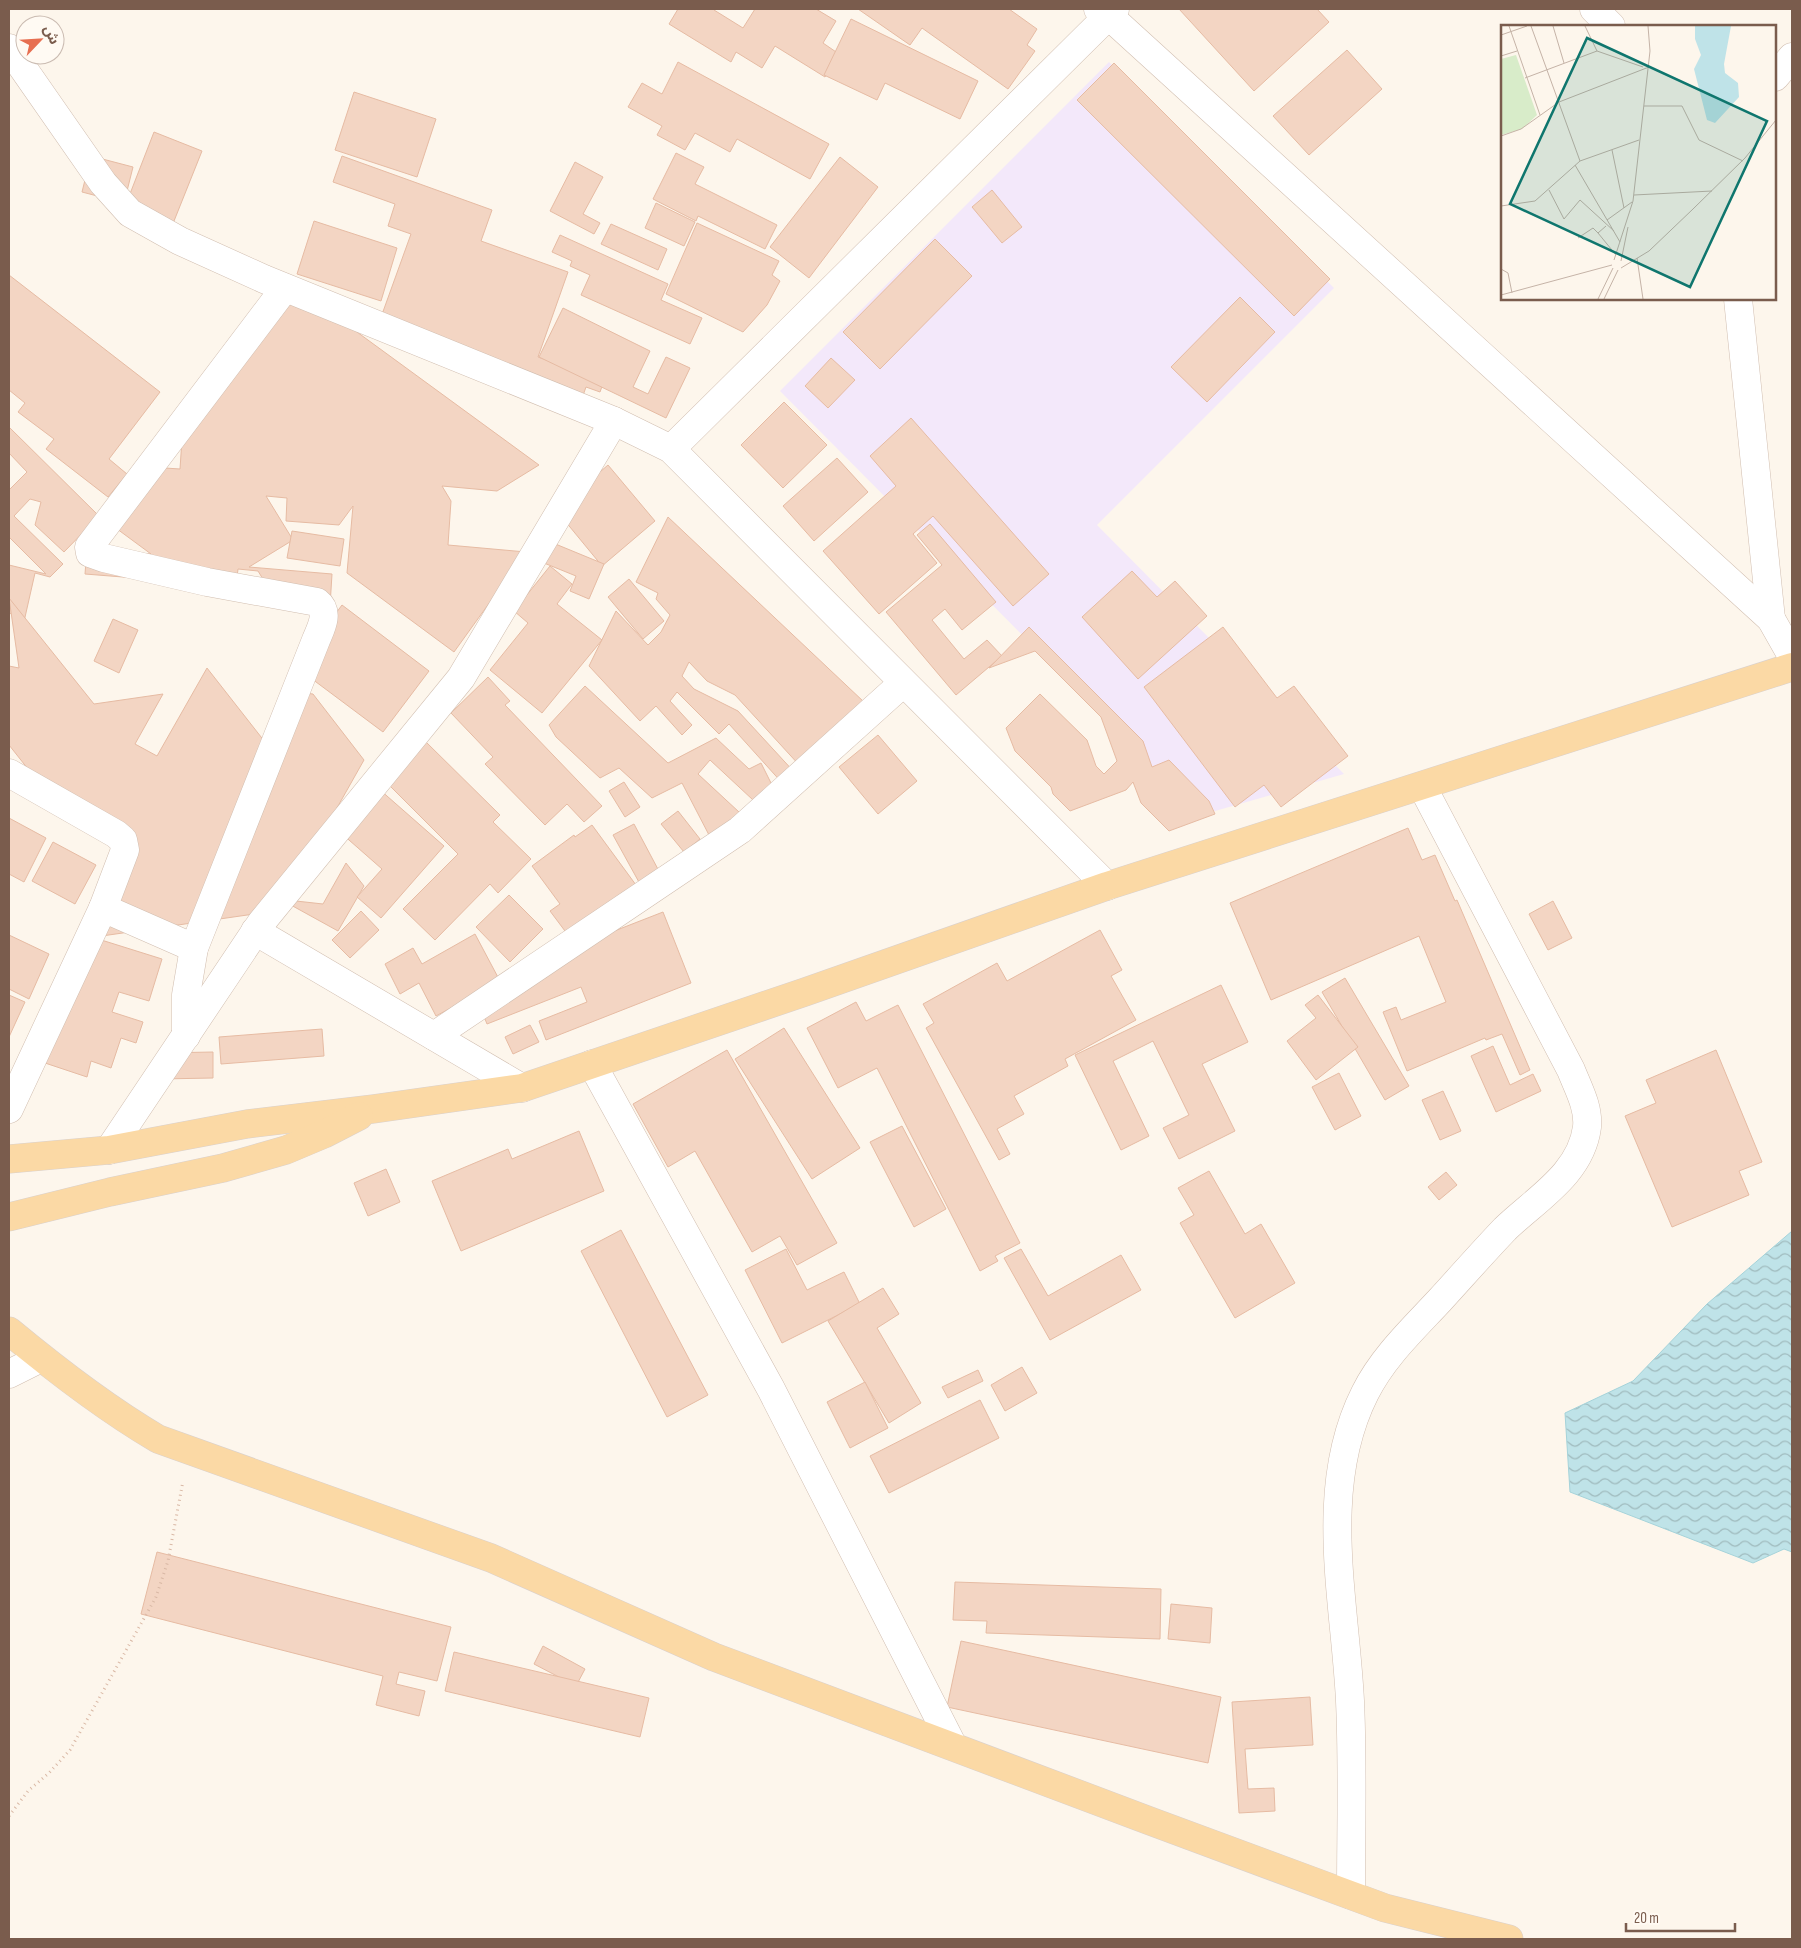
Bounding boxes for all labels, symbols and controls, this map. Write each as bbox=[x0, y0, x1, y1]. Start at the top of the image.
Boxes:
north arrow bbox=[15, 15, 65, 65]
text: ش bbox=[40, 22, 63, 47]
inset map bbox=[1501, 25, 1776, 300]
scale bar bbox=[1626, 1900, 1735, 1932]
text: 20 m bbox=[1634, 1909, 1659, 1928]

